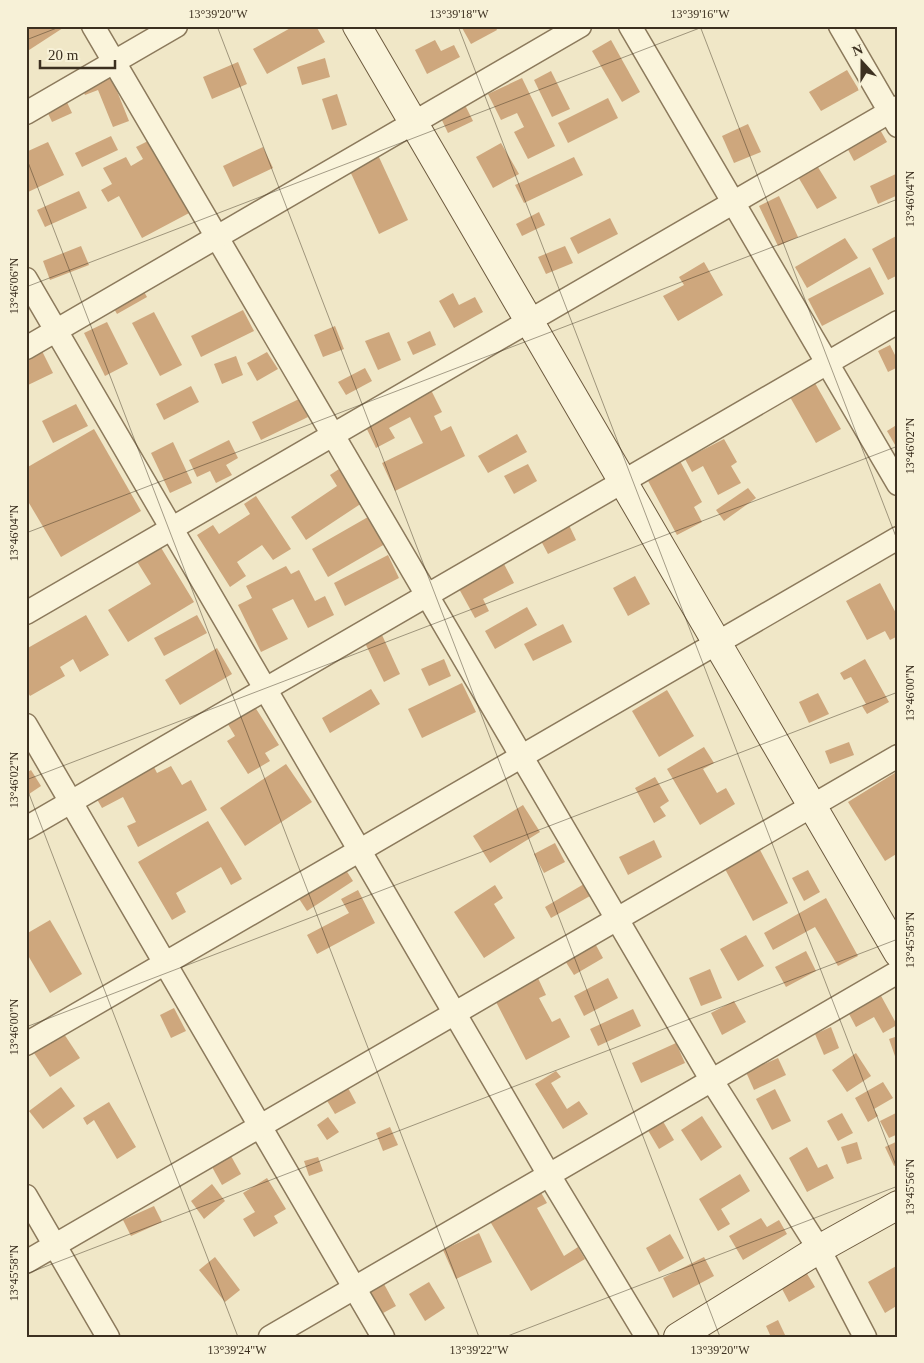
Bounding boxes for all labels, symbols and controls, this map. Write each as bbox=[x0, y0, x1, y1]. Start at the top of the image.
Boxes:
text: 13°39'20"W bbox=[188, 7, 248, 21]
text: 13°39'18"W bbox=[429, 7, 489, 21]
text: 13°39'16"W bbox=[670, 7, 730, 21]
scale bar bbox=[40, 38, 115, 70]
north arrow bbox=[836, 38, 886, 88]
text: N bbox=[850, 42, 865, 59]
text: 20 m bbox=[48, 47, 79, 63]
text: 13°46'04"N bbox=[903, 170, 917, 227]
text: 13°46'06"N bbox=[7, 257, 21, 314]
text: 13°46'02"N bbox=[903, 417, 917, 474]
text: 13°46'04"N bbox=[7, 504, 21, 561]
text: 13°46'00"N bbox=[903, 664, 917, 721]
text: 13°46'02"N bbox=[7, 751, 21, 808]
text: 13°45'58"N bbox=[903, 911, 917, 968]
text: 13°46'00"N bbox=[7, 998, 21, 1055]
text: 13°45'56"N bbox=[903, 1158, 917, 1215]
text: 13°45'58"N bbox=[7, 1244, 21, 1301]
text: 13°39'24"W bbox=[207, 1343, 267, 1357]
text: 13°39'22"W bbox=[449, 1343, 509, 1357]
text: 13°39'20"W bbox=[690, 1343, 750, 1357]

